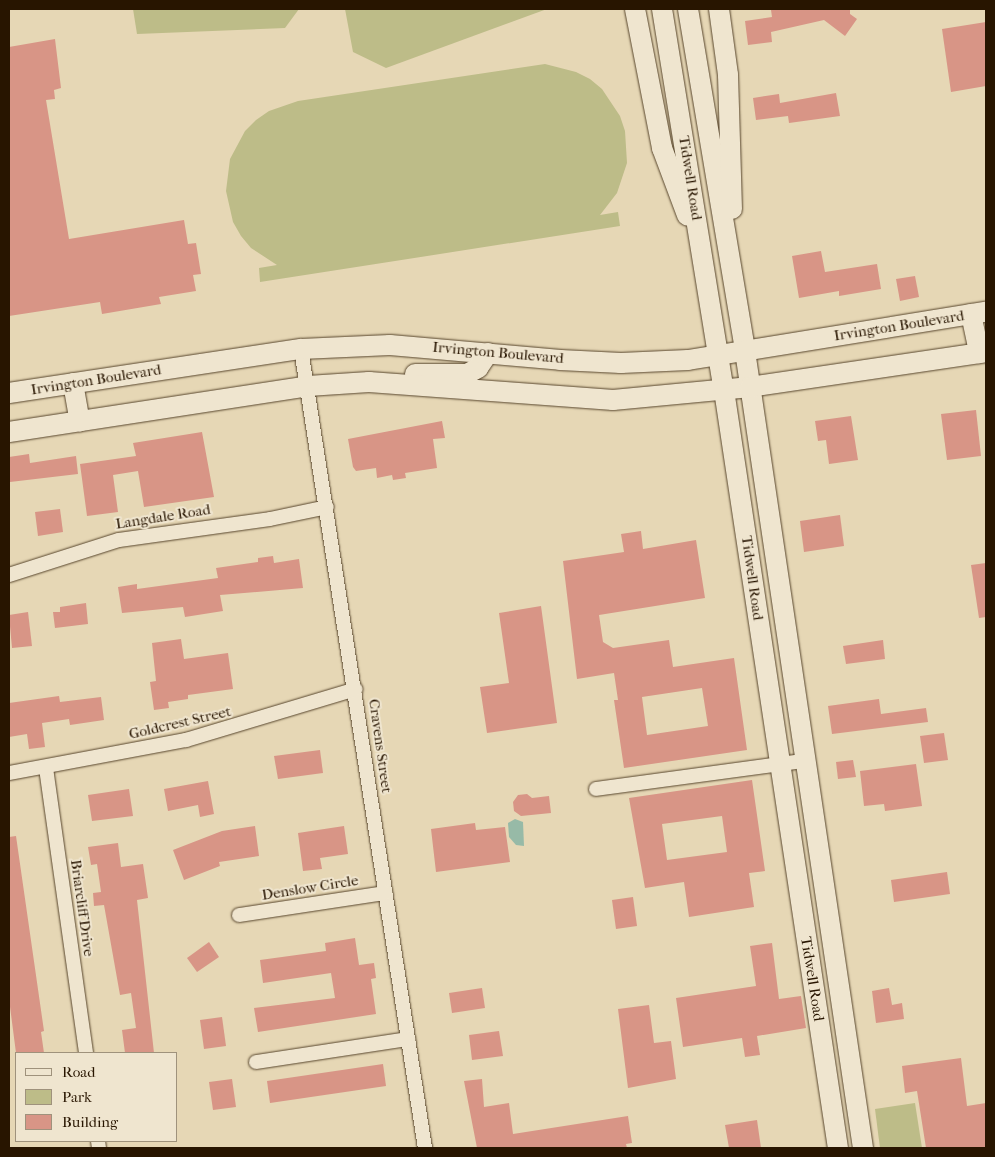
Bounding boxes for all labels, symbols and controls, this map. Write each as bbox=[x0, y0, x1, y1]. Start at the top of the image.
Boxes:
street label: Tidwell Road bbox=[674, 134, 706, 222]
street label: Irvington Boulevard bbox=[833, 307, 965, 345]
street label: Irvington Boulevard bbox=[432, 338, 564, 368]
street label: Irvington Boulevard bbox=[30, 361, 162, 399]
street label: Langdale Road bbox=[114, 501, 212, 533]
street label: Tidwell Road bbox=[737, 534, 767, 622]
street label: Cravens Street bbox=[364, 698, 396, 794]
street label: Goldcrest Street bbox=[127, 702, 233, 744]
street label: Briarcliff Drive bbox=[66, 858, 98, 958]
street label: Denslow Circle bbox=[260, 871, 360, 905]
street label: Tidwell Road bbox=[796, 935, 828, 1023]
legend bbox=[15, 1052, 178, 1142]
text: Road bbox=[62, 1063, 95, 1081]
text: Park bbox=[62, 1088, 92, 1106]
text: Building bbox=[62, 1113, 118, 1131]

